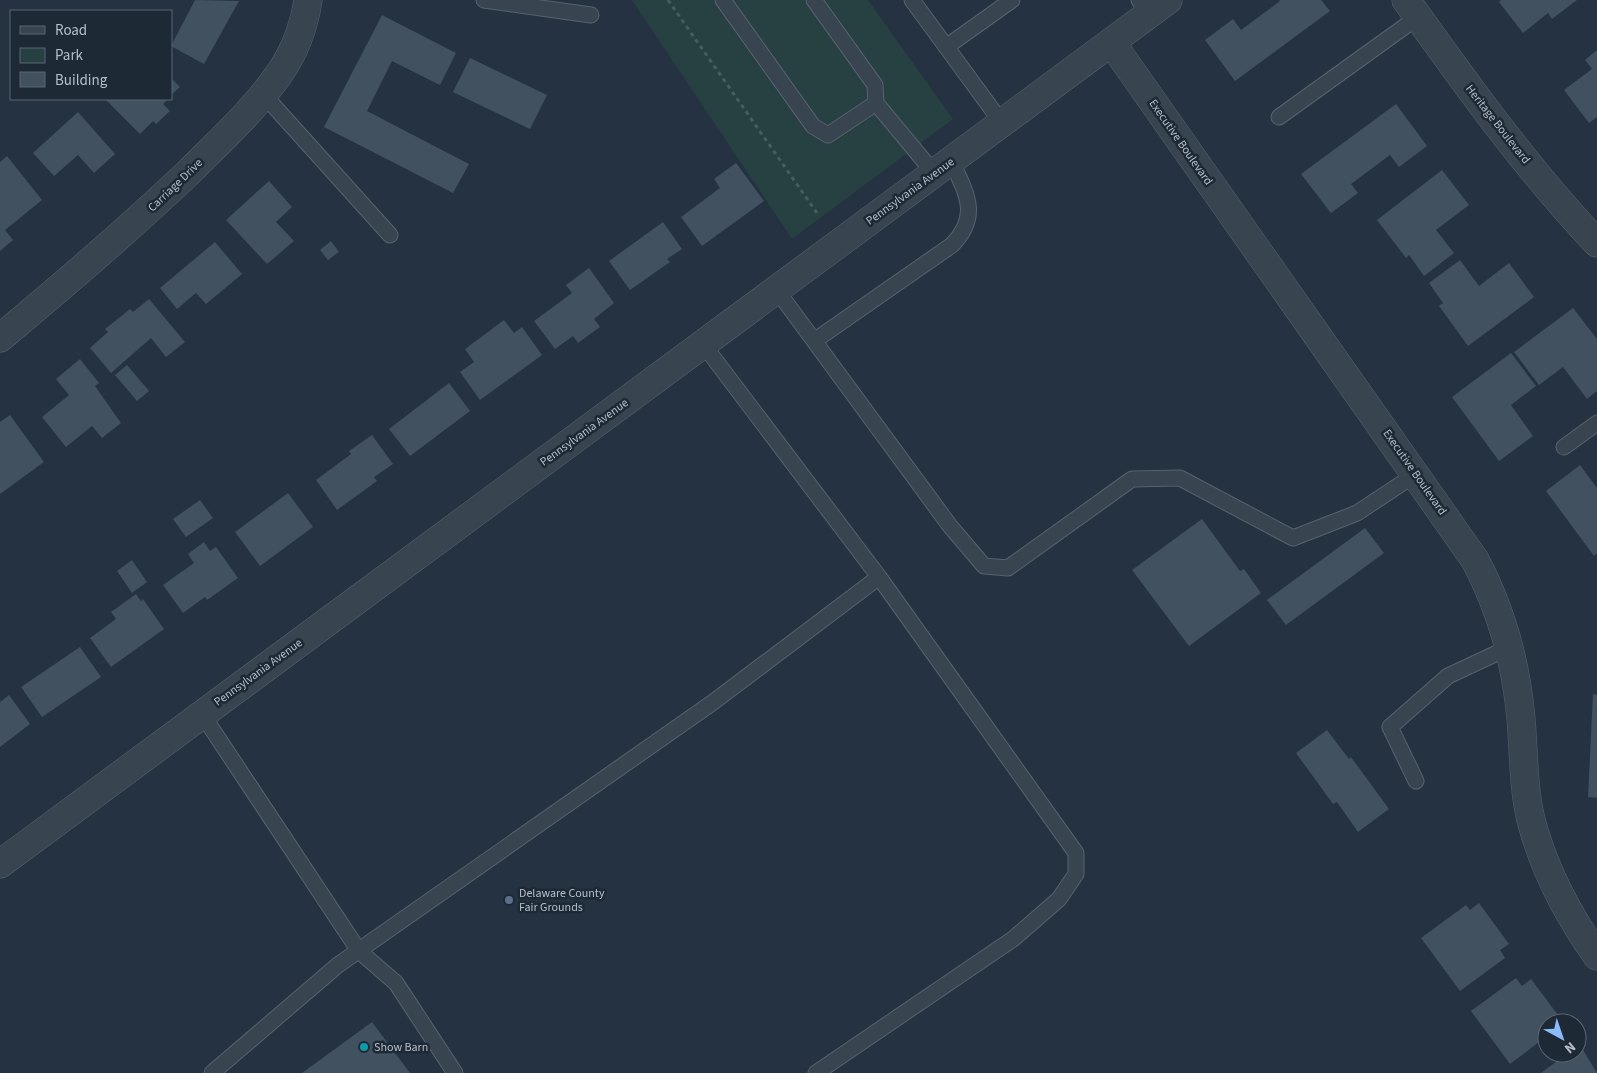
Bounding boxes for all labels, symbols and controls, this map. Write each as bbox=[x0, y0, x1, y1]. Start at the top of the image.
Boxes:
legend bbox=[10, 10, 172, 100]
text: Road bbox=[55, 20, 87, 41]
text: Park bbox=[55, 45, 84, 66]
text: Building bbox=[55, 70, 108, 91]
street label: Heritage Boulevard bbox=[1461, 81, 1534, 167]
street label: Executive Boulevard bbox=[1145, 96, 1217, 189]
street label: Pennsylvania Avenue bbox=[863, 153, 958, 229]
street label: Carriage Drive bbox=[144, 155, 207, 216]
street label: Pennsylvania Avenue bbox=[537, 394, 632, 470]
street label: Executive Boulevard bbox=[1379, 426, 1451, 519]
street label: Pennsylvania Avenue bbox=[211, 634, 306, 710]
place label: Delaware County Fair Grounds bbox=[519, 885, 605, 916]
marker: Delaware County Fair Grounds bbox=[503, 894, 515, 906]
north arrow bbox=[1537, 1013, 1587, 1063]
text: N bbox=[1560, 1037, 1580, 1058]
place label: Show Barn bbox=[374, 1039, 428, 1056]
marker: Show Barn bbox=[358, 1041, 370, 1053]

